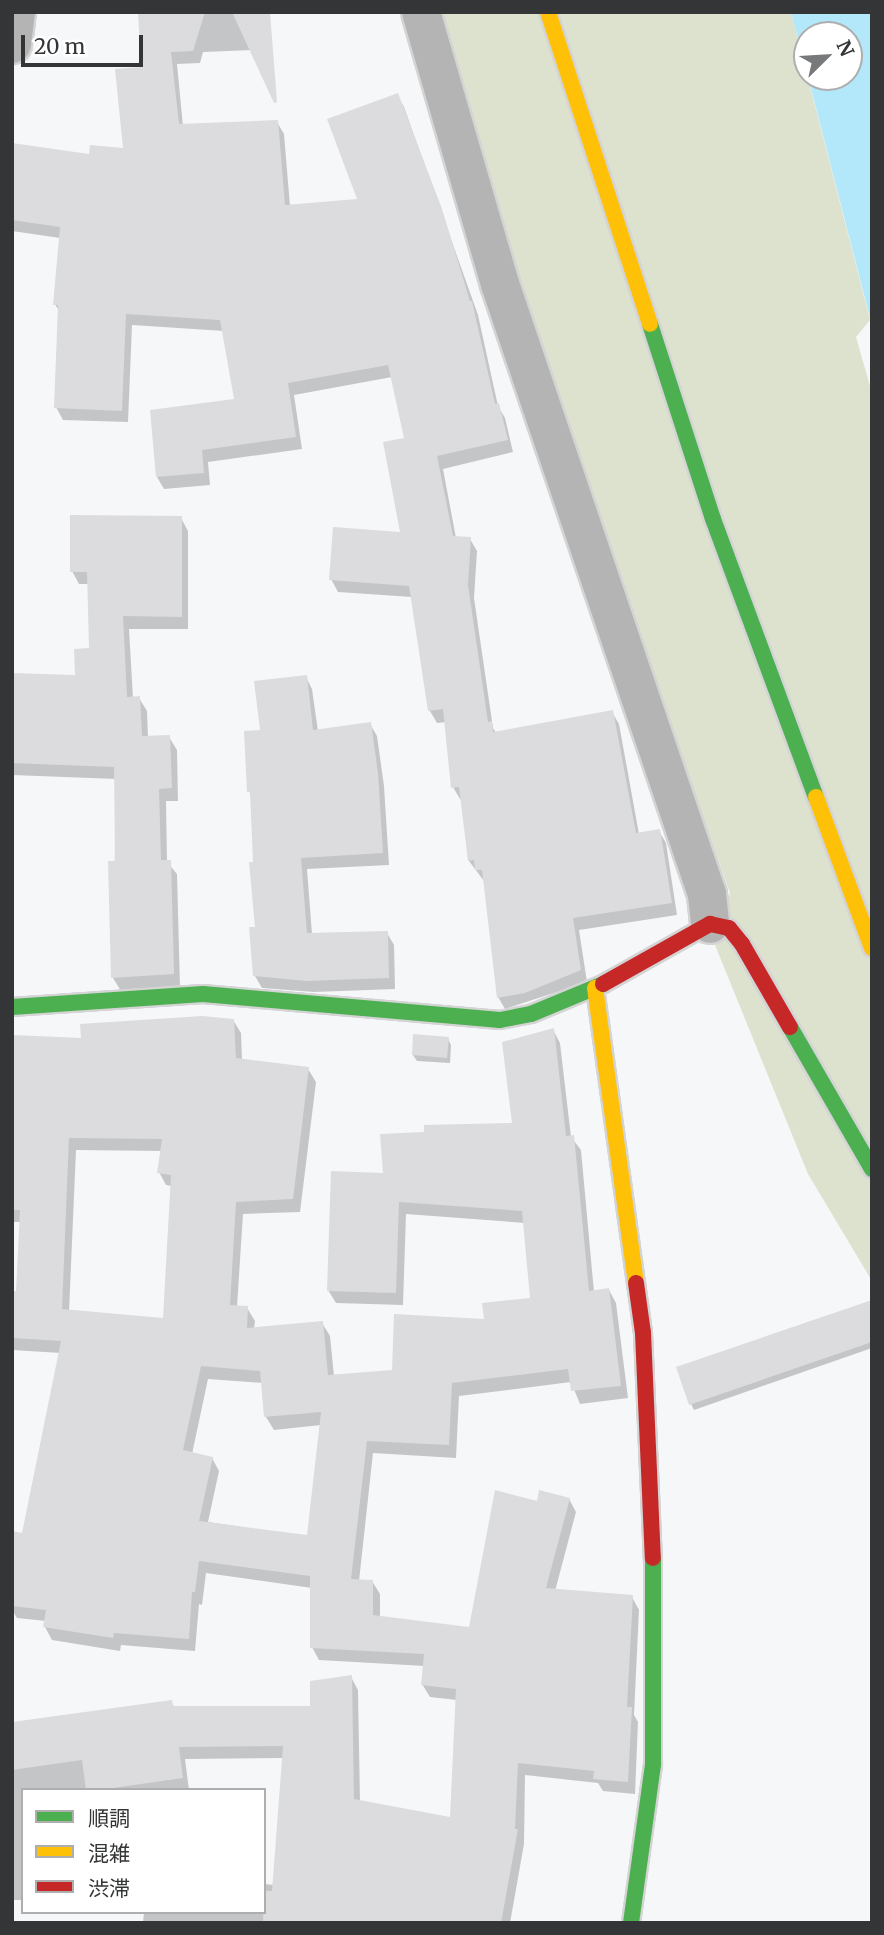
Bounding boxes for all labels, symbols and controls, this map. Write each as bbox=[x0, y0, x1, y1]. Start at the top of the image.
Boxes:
scale bar bbox=[24, 21, 147, 65]
north arrow bbox=[793, 21, 863, 91]
text: 20 m bbox=[34, 33, 85, 60]
text: N bbox=[831, 37, 859, 60]
legend bbox=[21, 1788, 266, 1914]
text: 順調 bbox=[88, 1805, 130, 1832]
text: 混雑 bbox=[88, 1840, 130, 1867]
text: 渋滞 bbox=[88, 1875, 130, 1902]

